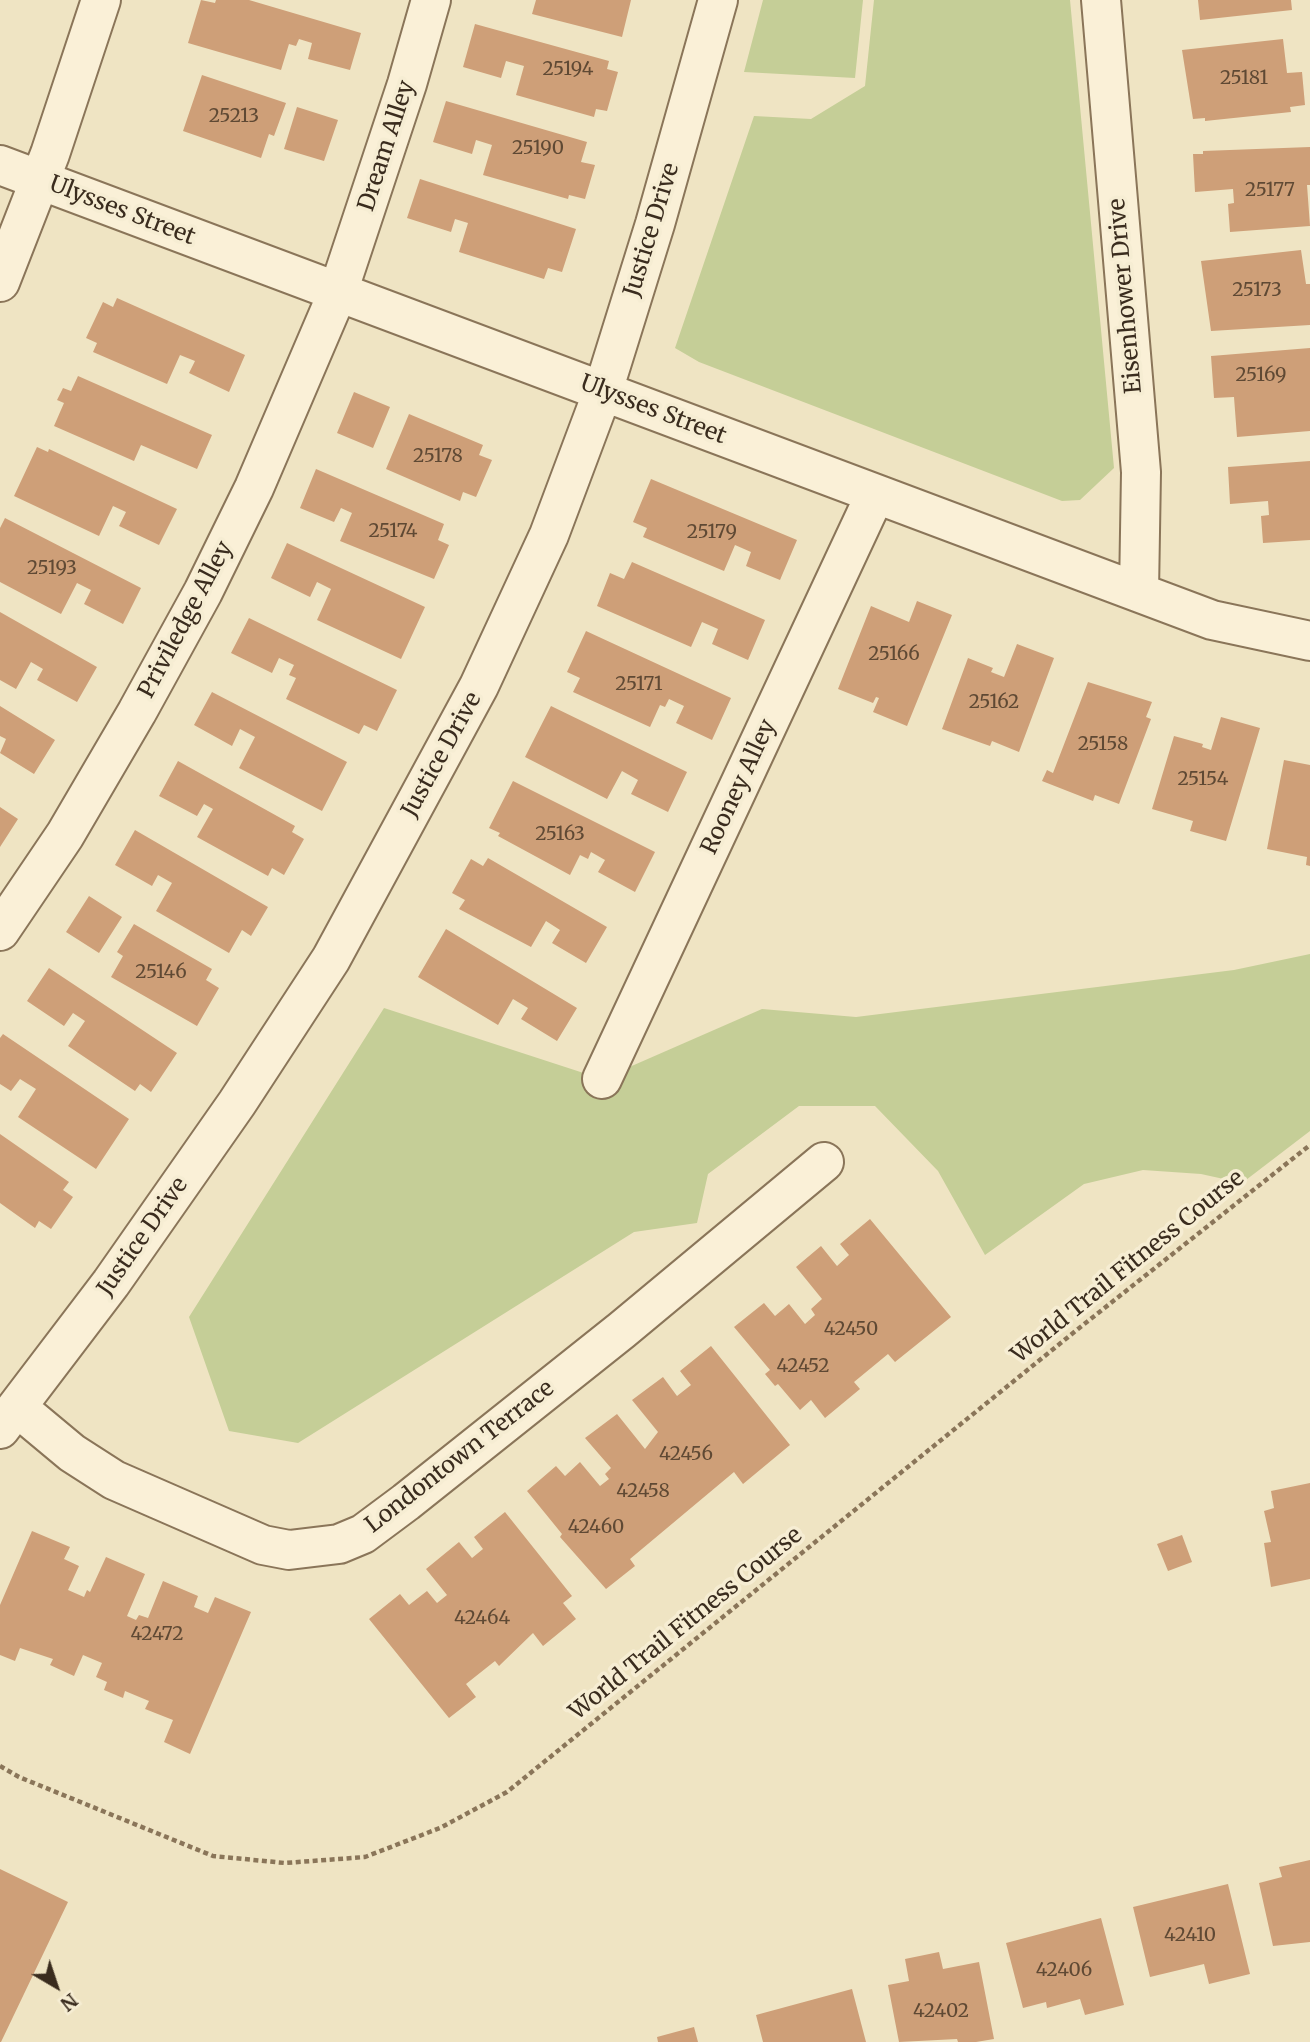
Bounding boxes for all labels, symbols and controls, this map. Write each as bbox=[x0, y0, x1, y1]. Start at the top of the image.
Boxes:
house number: 25194 bbox=[542, 59, 594, 81]
house number: 25181 bbox=[1220, 68, 1268, 90]
street label: Dream Alley bbox=[353, 77, 421, 215]
house number: 25213 bbox=[209, 106, 259, 128]
house number: 25190 bbox=[512, 138, 564, 160]
street label: Justice Drive bbox=[619, 160, 685, 300]
street label: Ulysses Street bbox=[45, 170, 199, 252]
house number: 25177 bbox=[1245, 180, 1295, 202]
street label: Eisenhower Drive bbox=[1104, 197, 1148, 395]
house number: 25173 bbox=[1232, 280, 1282, 302]
house number: 25169 bbox=[1235, 365, 1287, 387]
street label: Ulysses Street bbox=[576, 369, 730, 451]
house number: 25178 bbox=[413, 446, 463, 468]
house number: 25174 bbox=[368, 521, 418, 543]
house number: 25179 bbox=[687, 522, 737, 544]
street label: Priviledge Alley bbox=[133, 537, 239, 703]
house number: 25193 bbox=[27, 558, 77, 580]
house number: 25166 bbox=[868, 644, 920, 666]
house number: 25171 bbox=[615, 674, 663, 696]
street label: Justice Drive bbox=[396, 688, 488, 822]
house number: 25162 bbox=[969, 692, 1019, 714]
street label: Rooney Alley bbox=[696, 715, 782, 859]
house number: 25158 bbox=[1078, 734, 1128, 756]
house number: 25154 bbox=[1177, 769, 1229, 791]
house number: 25163 bbox=[535, 824, 585, 846]
house number: 25146 bbox=[135, 962, 187, 984]
street label: World Trail Fitness Course bbox=[1006, 1165, 1250, 1369]
street label: Justice Drive bbox=[92, 1172, 194, 1302]
house number: 42450 bbox=[824, 1319, 878, 1341]
house number: 42452 bbox=[776, 1356, 830, 1378]
street label: Londontown Terrace bbox=[360, 1375, 560, 1539]
house number: 42456 bbox=[659, 1444, 713, 1466]
house number: 42458 bbox=[616, 1481, 670, 1503]
house number: 42460 bbox=[568, 1517, 624, 1539]
street label: World Trail Fitness Course bbox=[564, 1522, 808, 1726]
house number: 42464 bbox=[454, 1608, 510, 1630]
house number: 42472 bbox=[130, 1624, 184, 1646]
house number: 42410 bbox=[1164, 1925, 1216, 1947]
north arrow bbox=[21, 1951, 91, 2021]
house number: 42406 bbox=[1036, 1960, 1092, 1982]
text: N bbox=[56, 1988, 83, 2016]
house number: 42402 bbox=[913, 2001, 969, 2023]

